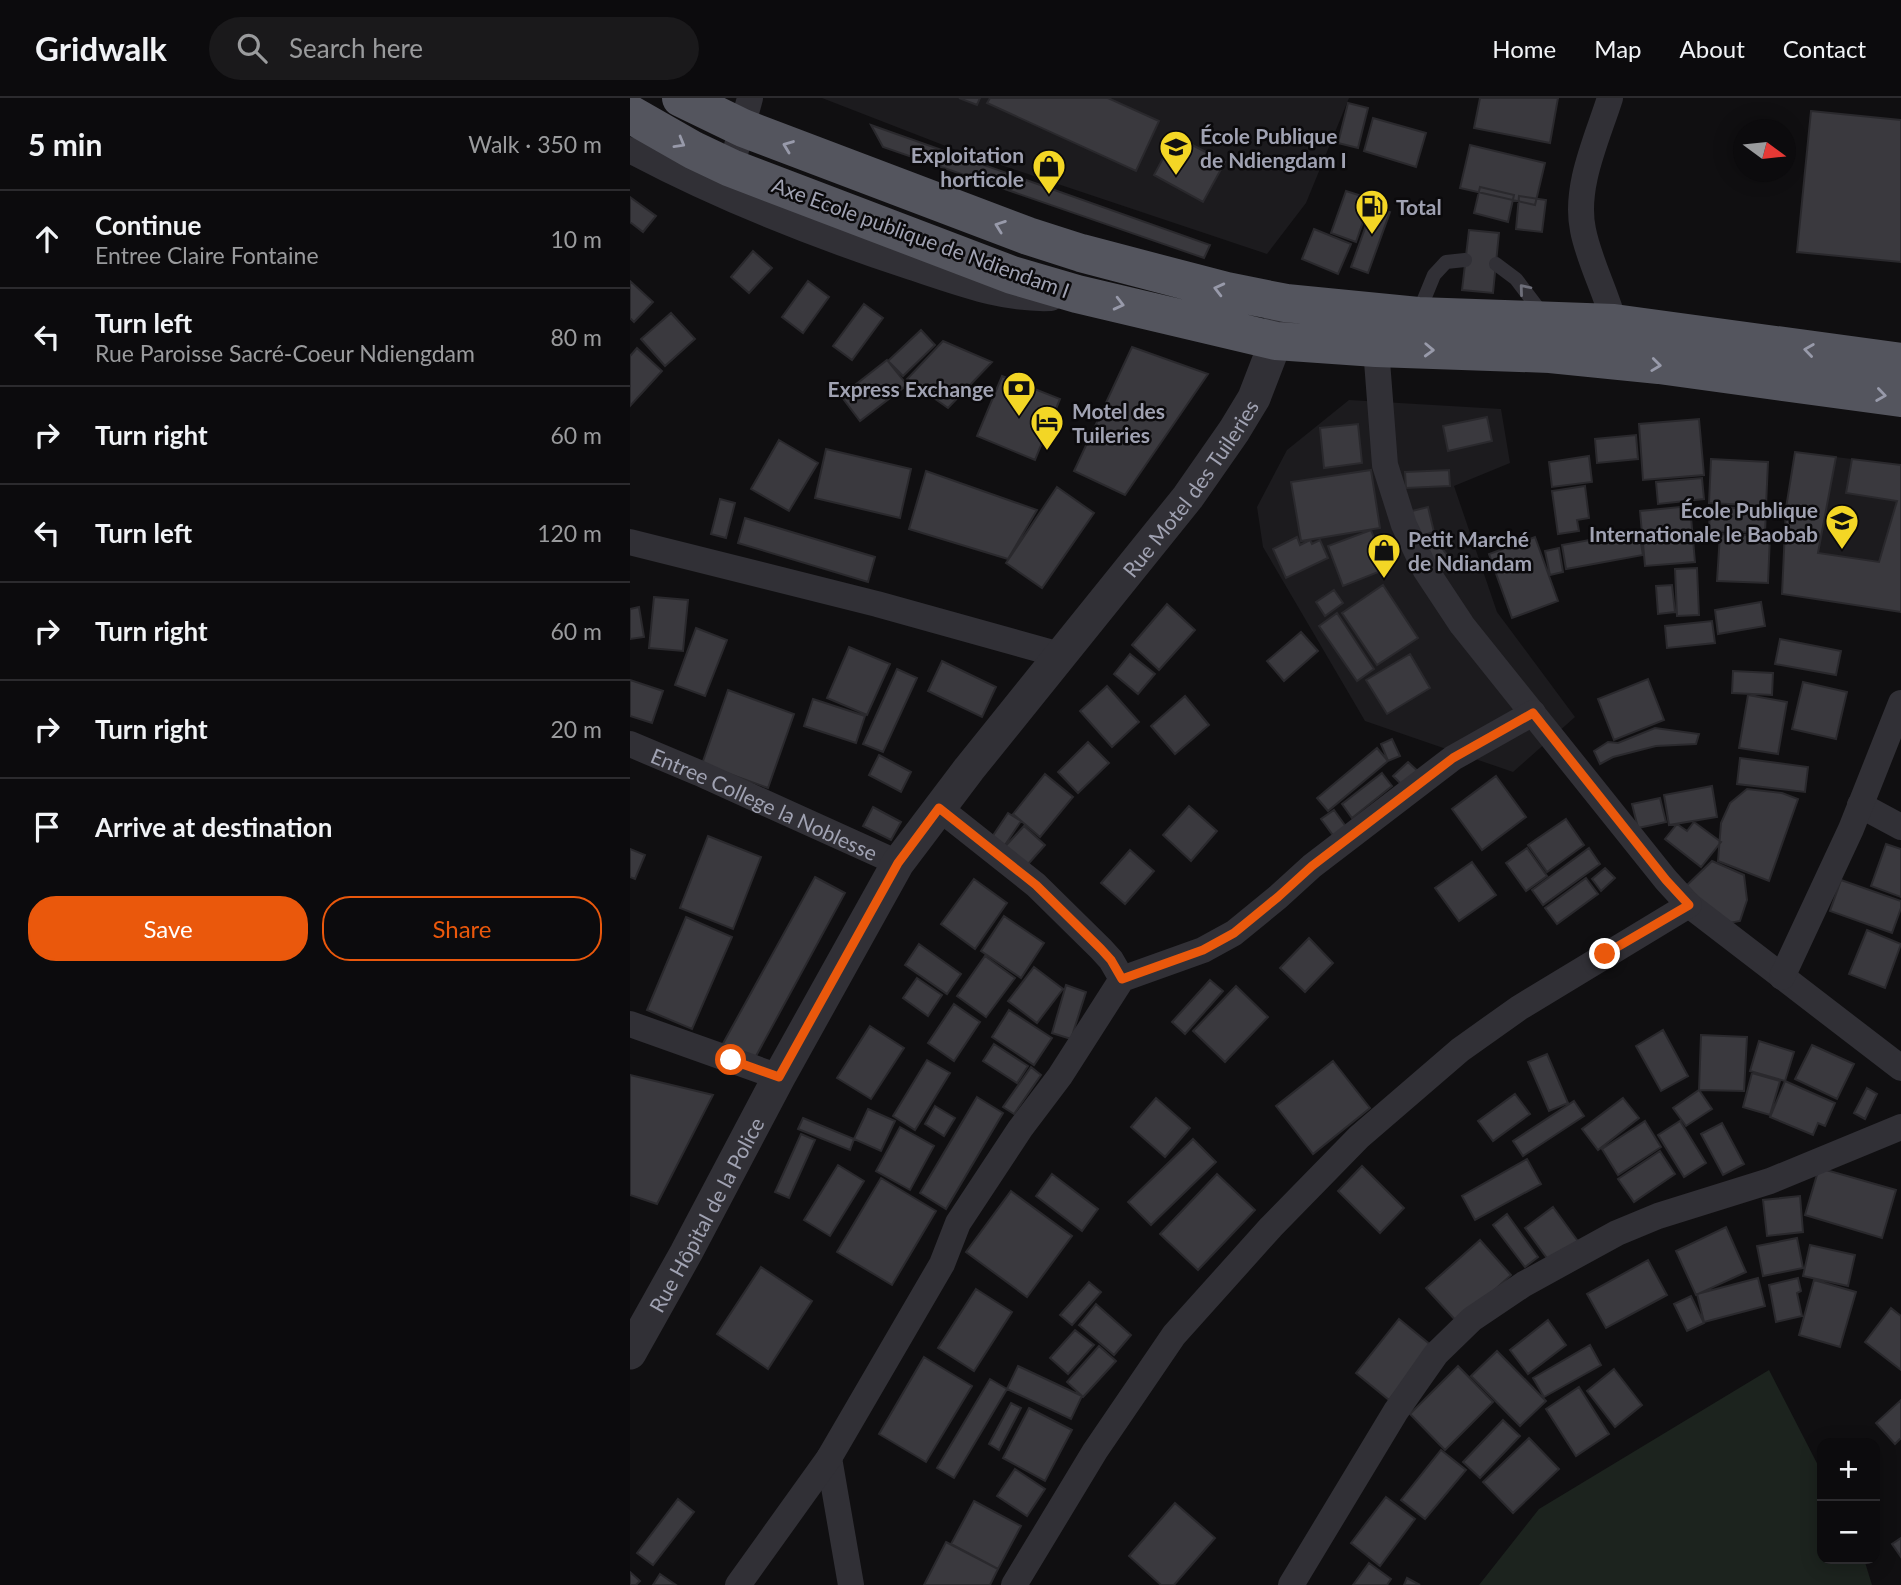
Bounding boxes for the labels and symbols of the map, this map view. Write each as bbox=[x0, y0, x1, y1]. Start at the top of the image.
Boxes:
north arrow bbox=[1733, 119, 1796, 182]
place label: École Publique de Ndiengdam I bbox=[1200, 123, 1347, 172]
school or university icon: École Publique de Ndiengdam I bbox=[1157, 128, 1195, 177]
one-way arrow bbox=[672, 134, 685, 147]
one-way arrow bbox=[782, 140, 794, 154]
place label: Exploitation horticole bbox=[911, 142, 1024, 191]
shop icon: Exploitation horticole bbox=[1030, 147, 1068, 196]
street label: Axe Ecole publique de Ndiendam I bbox=[769, 171, 1073, 303]
fuel station icon: Total bbox=[1353, 187, 1391, 236]
place label: Total bbox=[1396, 194, 1442, 219]
one-way arrow bbox=[995, 220, 1007, 234]
one-way arrow bbox=[1213, 283, 1225, 297]
one-way arrow bbox=[1520, 285, 1532, 298]
one-way arrow bbox=[1112, 296, 1124, 310]
one-way arrow bbox=[1424, 342, 1435, 358]
one-way arrow bbox=[1803, 342, 1815, 357]
one-way arrow bbox=[1650, 357, 1661, 372]
bank icon: Express Exchange bbox=[1000, 369, 1038, 418]
place label: Express Exchange bbox=[828, 376, 994, 401]
one-way arrow bbox=[1875, 388, 1887, 403]
street label: Rue Motel des Tuileries bbox=[1117, 395, 1263, 581]
place label: Motel des Tuileries bbox=[1072, 398, 1165, 447]
hotel icon: Motel des Tuileries bbox=[1028, 403, 1066, 452]
place label: École Publique Internationale le Baobab bbox=[1589, 497, 1818, 546]
school or university icon: École Publique Internationale le Baobab bbox=[1823, 502, 1861, 551]
place label: Petit Marché de Ndiandam bbox=[1408, 526, 1532, 575]
shop icon: Petit Marché de Ndiandam bbox=[1365, 531, 1403, 580]
street label: Entree College la Noblesse bbox=[648, 742, 882, 865]
route end bbox=[1589, 938, 1620, 969]
route start bbox=[715, 1044, 746, 1075]
street label: Rue Hôpital de la Police bbox=[643, 1113, 768, 1316]

